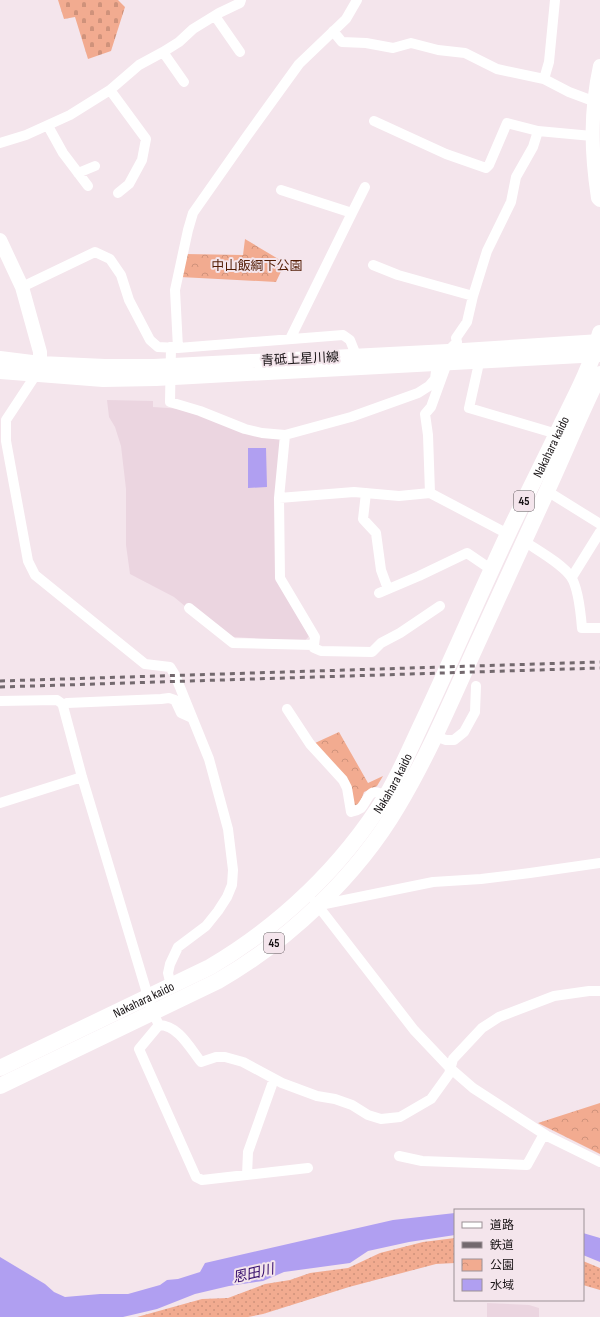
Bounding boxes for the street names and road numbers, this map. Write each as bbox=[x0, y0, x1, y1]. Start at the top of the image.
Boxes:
street label: 青砥上星川線 bbox=[261, 349, 339, 369]
street label: Nakahara kaido bbox=[530, 414, 573, 480]
road number: 45 bbox=[514, 491, 534, 511]
street label: Nakahara kaido bbox=[370, 751, 416, 817]
road number: 45 bbox=[264, 933, 284, 953]
street label: Nakahara kaido bbox=[110, 978, 177, 1022]

